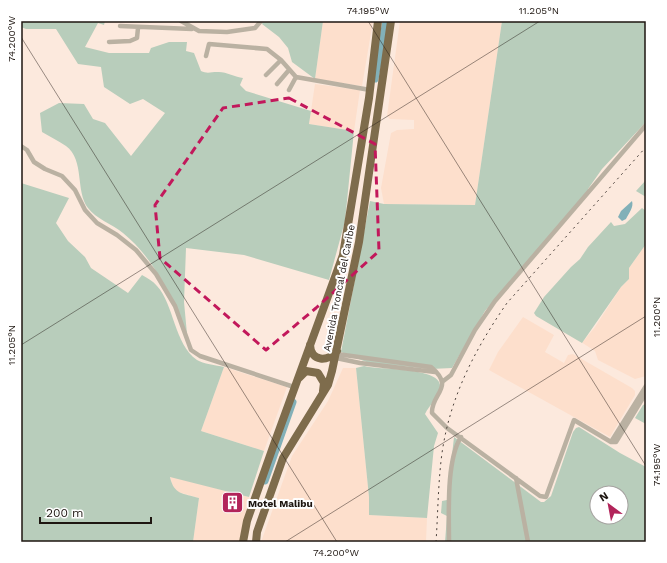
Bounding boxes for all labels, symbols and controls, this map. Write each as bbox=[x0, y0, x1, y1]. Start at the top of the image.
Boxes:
text: 74.195°W bbox=[347, 5, 390, 16]
text: 11.205°N bbox=[519, 5, 559, 16]
text: 74.200°W bbox=[6, 16, 17, 62]
street label: Avenida Troncal del Caribe bbox=[321, 223, 357, 352]
text: 11.200°N bbox=[651, 297, 662, 337]
text: 11.205°N bbox=[6, 325, 17, 365]
text: 74.195°W bbox=[651, 443, 662, 486]
north arrow bbox=[589, 485, 629, 525]
text: N bbox=[597, 489, 611, 505]
building icon: Motel Malibu bbox=[220, 490, 246, 516]
place label: Motel Malibu bbox=[248, 498, 313, 509]
scale bar bbox=[40, 499, 151, 525]
text: 200 m bbox=[46, 506, 83, 520]
text: 74.200°W bbox=[313, 547, 359, 558]

